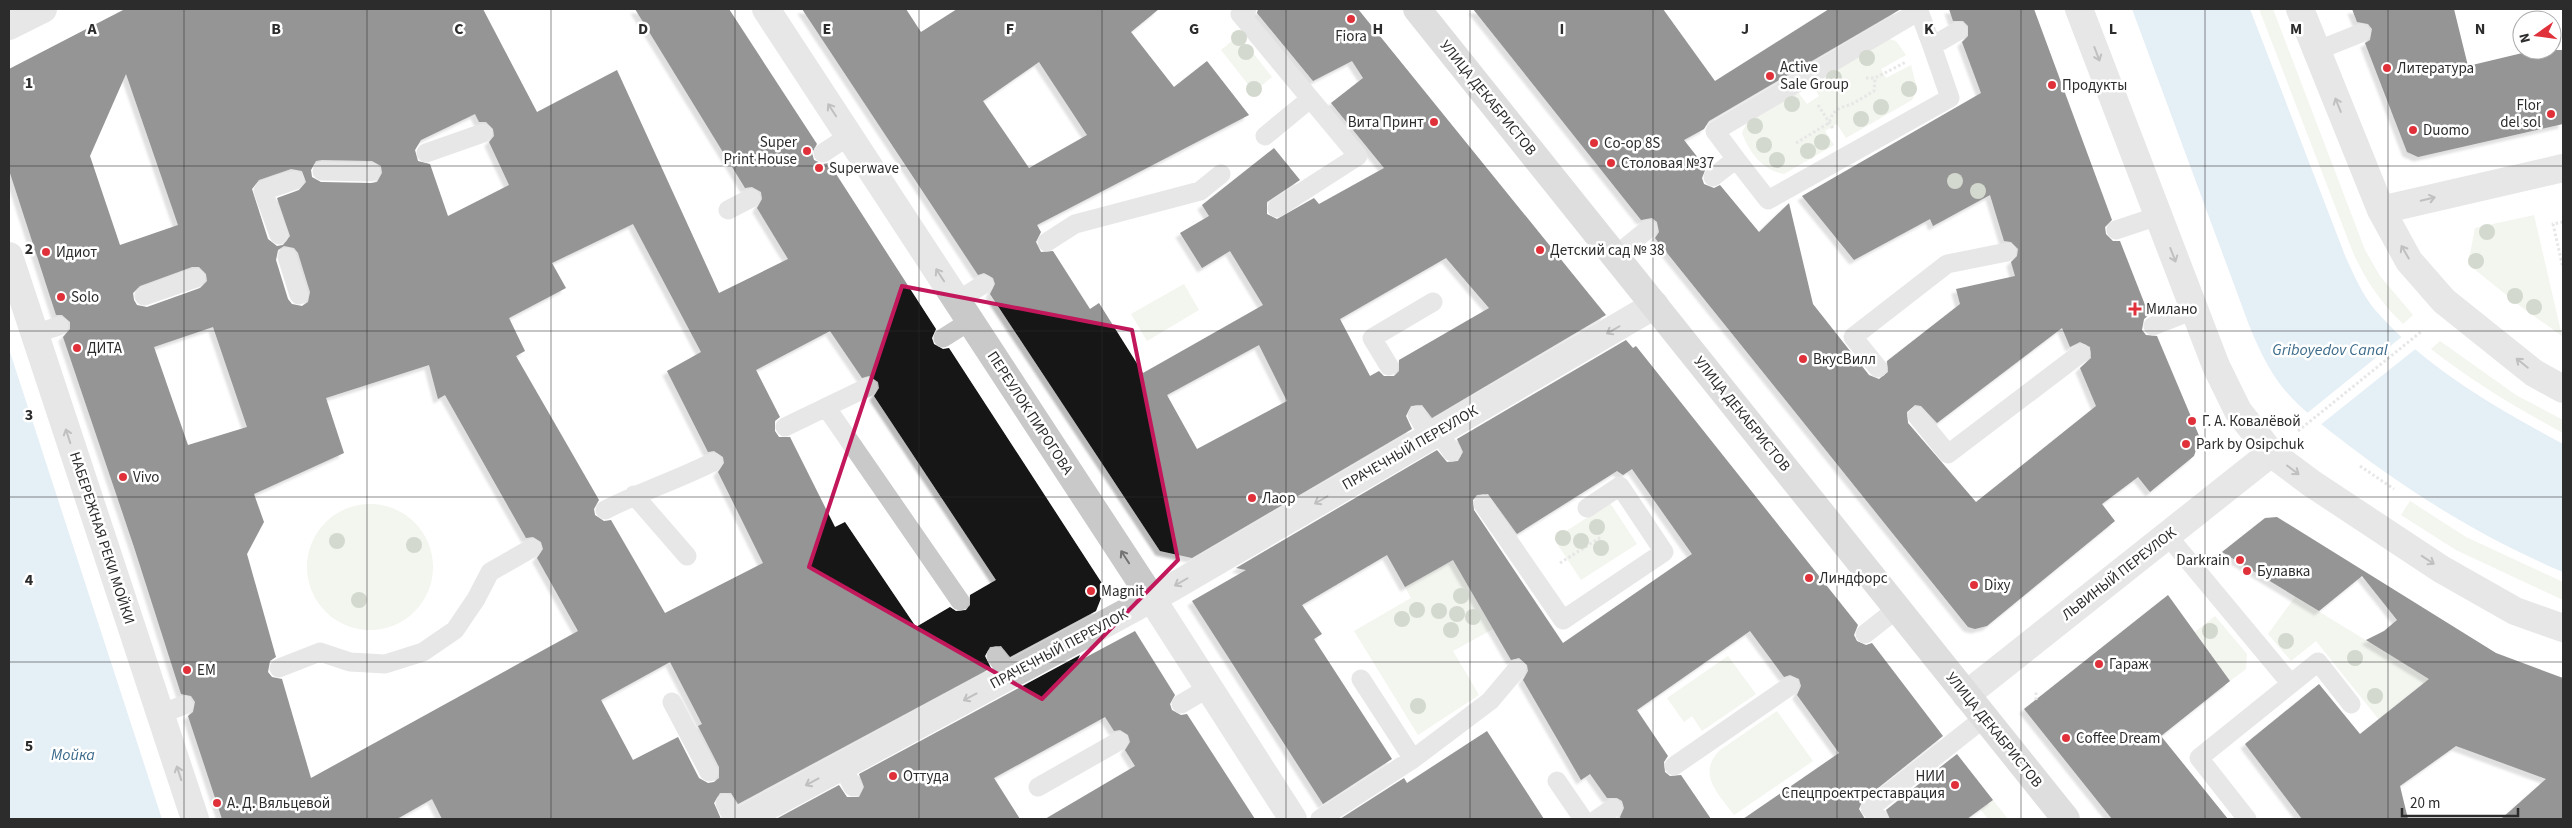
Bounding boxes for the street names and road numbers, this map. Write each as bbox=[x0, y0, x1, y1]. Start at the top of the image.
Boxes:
street label: УЛИЦА ДЕКАБРИСТОВ bbox=[1435, 36, 1541, 160]
street label: ПЕРЕУЛОК ПИРОГОВА bbox=[982, 347, 1078, 480]
street label: УЛИЦА ДЕКАБРИСТОВ bbox=[1689, 352, 1795, 476]
street label: ПРАЧЕЧНЫЙ ПЕРЕУЛОК bbox=[1338, 400, 1482, 495]
street label: НАБЕРЕЖНАЯ РЕКИ МОЙКИ bbox=[64, 449, 140, 627]
street label: ЛЬВИНЫЙ ПЕРЕУЛОК bbox=[2057, 522, 2181, 625]
street label: ПРАЧЕЧНЫЙ ПЕРЕУЛОК bbox=[986, 604, 1132, 694]
street label: УЛИЦА ДЕКАБРИСТОВ bbox=[1941, 668, 2047, 792]

